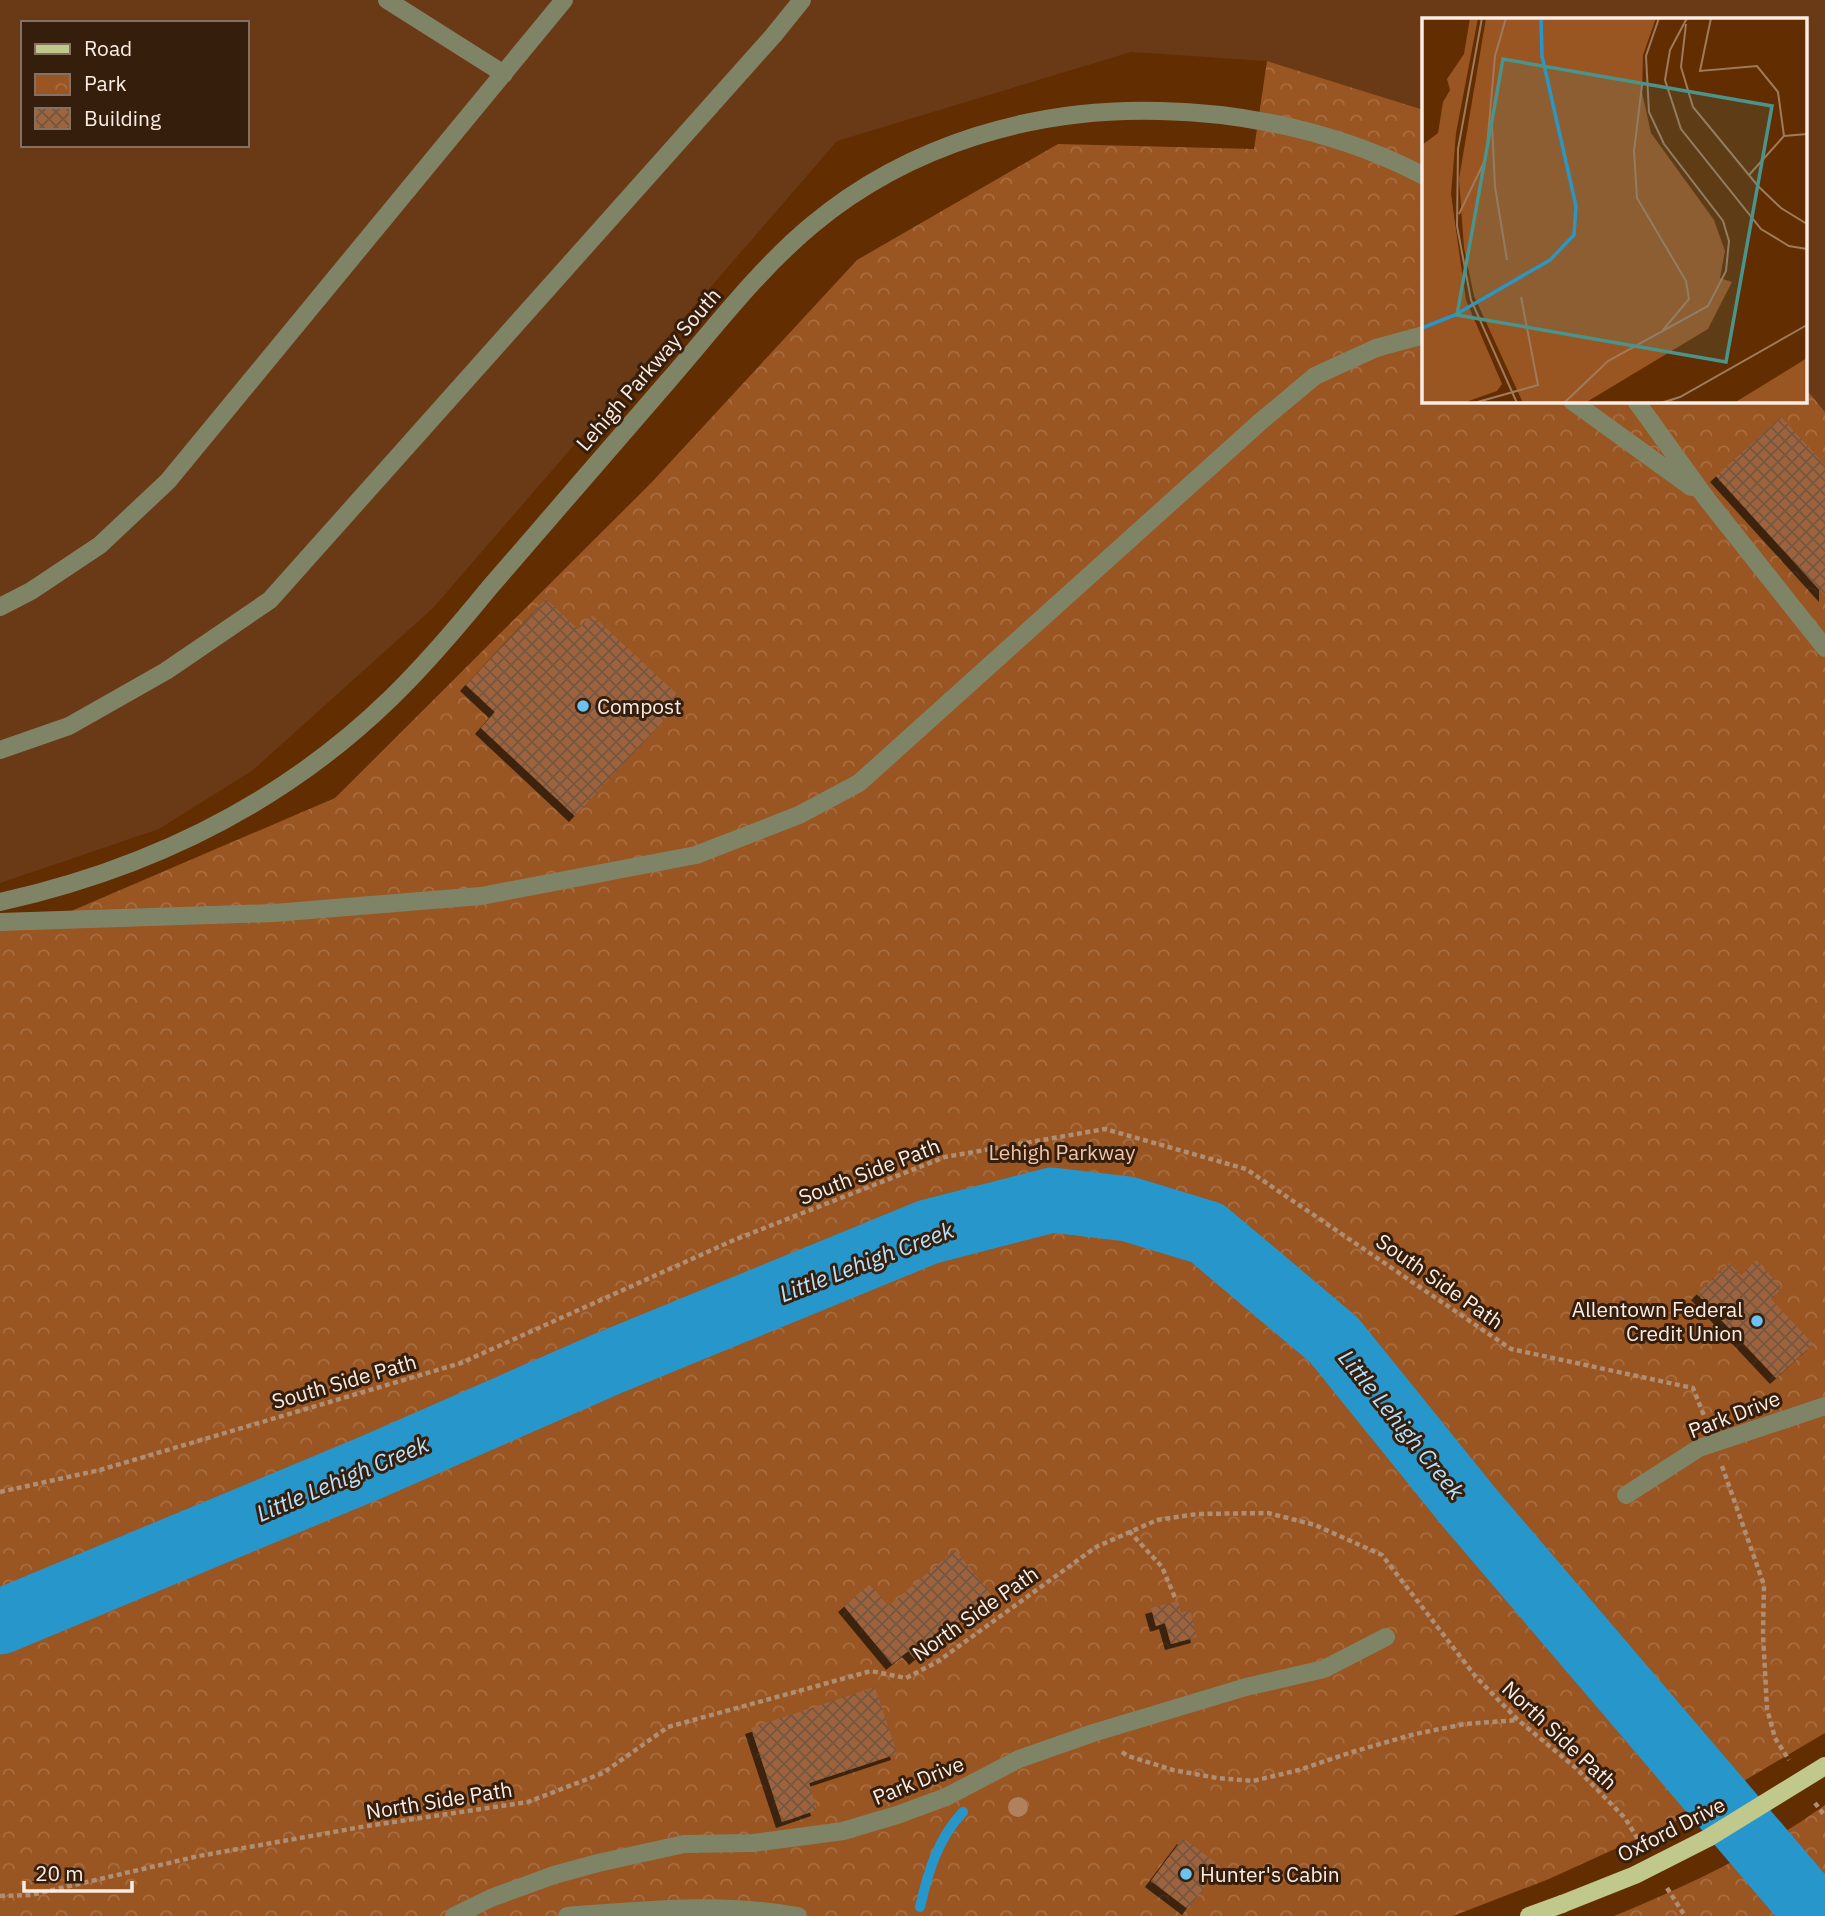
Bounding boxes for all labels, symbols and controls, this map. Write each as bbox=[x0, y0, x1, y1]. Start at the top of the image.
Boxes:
inset map bbox=[1422, 18, 1808, 402]
legend bbox=[21, 21, 248, 147]
text: Road bbox=[84, 34, 132, 62]
text: Park bbox=[84, 69, 127, 97]
text: Building bbox=[84, 104, 161, 132]
street label: Lehigh Parkway South bbox=[569, 282, 727, 456]
place label: Compost bbox=[597, 692, 682, 720]
marker: Compost bbox=[575, 698, 591, 714]
street label: South Side Path bbox=[794, 1131, 944, 1211]
park label: Lehigh Parkway bbox=[988, 1138, 1136, 1166]
water label: Little Lehigh Creek bbox=[775, 1214, 958, 1308]
street label: South Side Path bbox=[1371, 1227, 1509, 1335]
place label: Allentown Federal Credit Union bbox=[1572, 1295, 1743, 1347]
marker: Allentown Federal Credit Union bbox=[1749, 1313, 1765, 1329]
water label: Little Lehigh Creek bbox=[1332, 1343, 1472, 1506]
street label: South Side Path bbox=[268, 1347, 420, 1415]
street label: Park Drive bbox=[1684, 1384, 1784, 1444]
water label: Little Lehigh Creek bbox=[251, 1428, 434, 1528]
street label: North Side Path bbox=[906, 1559, 1044, 1667]
street label: North Side Path bbox=[1496, 1674, 1624, 1796]
street label: Park Drive bbox=[868, 1749, 968, 1811]
street label: North Side Path bbox=[364, 1775, 514, 1825]
street label: Oxford Drive bbox=[1612, 1790, 1730, 1868]
scale bar bbox=[24, 1850, 133, 1894]
text: 20 m bbox=[35, 1859, 84, 1887]
place label: Hunter's Cabin bbox=[1200, 1860, 1340, 1888]
marker: Hunter's Cabin bbox=[1178, 1866, 1194, 1882]

